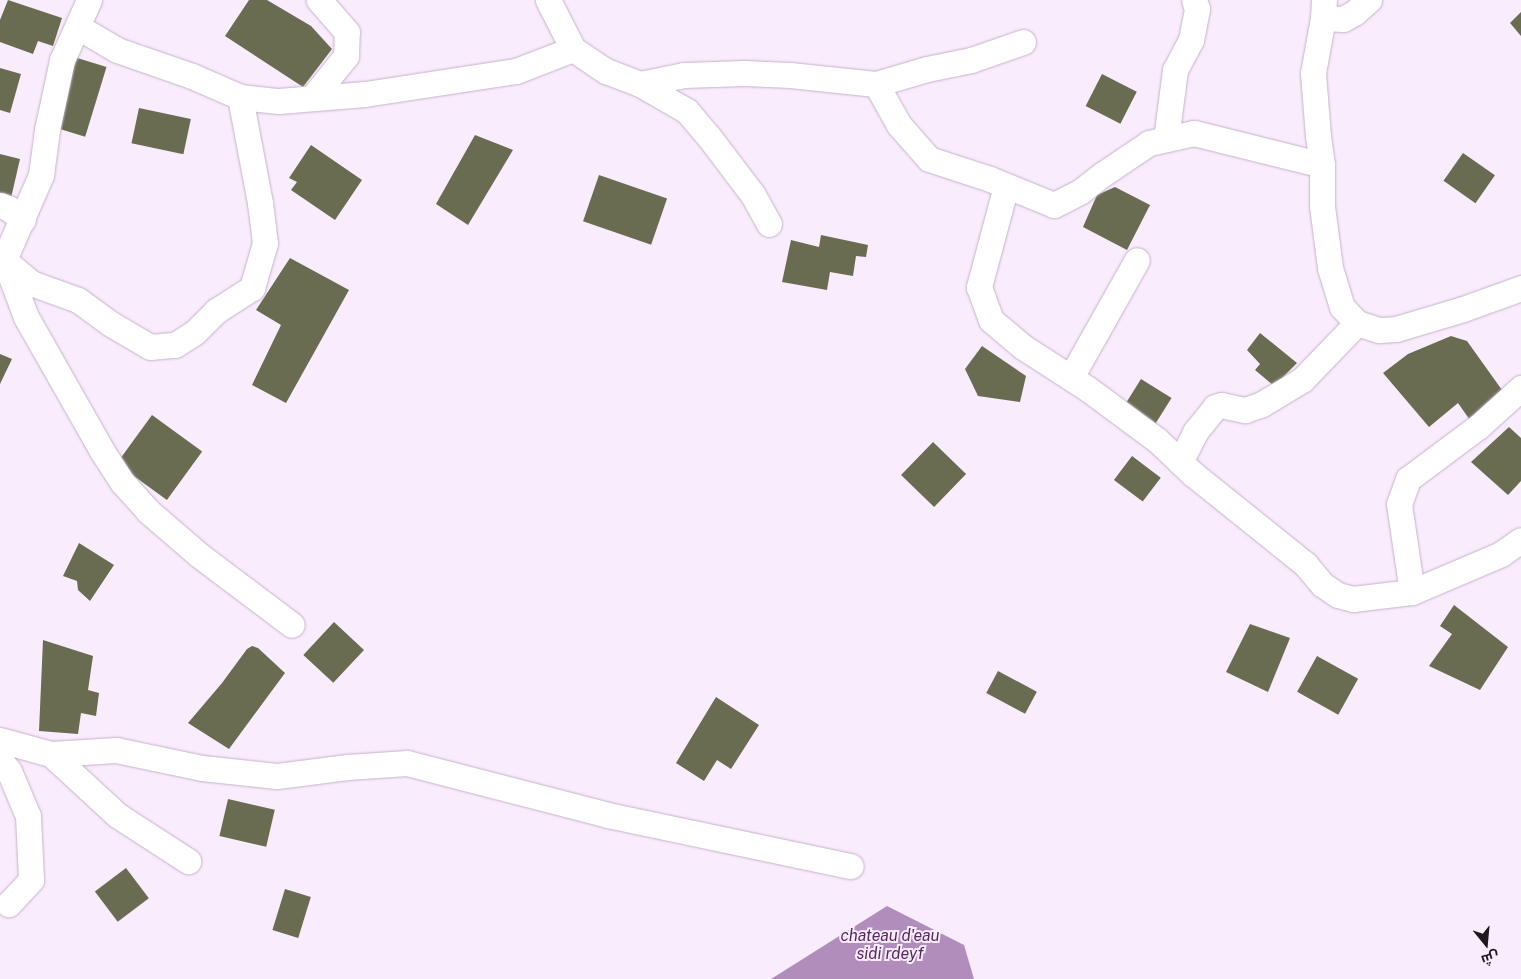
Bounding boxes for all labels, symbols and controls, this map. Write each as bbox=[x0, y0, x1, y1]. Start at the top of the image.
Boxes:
north arrow bbox=[1461, 919, 1511, 969]
water label: chateau d'eau sidi rdeyf bbox=[840, 926, 940, 964]
text: ش bbox=[1479, 948, 1501, 969]

